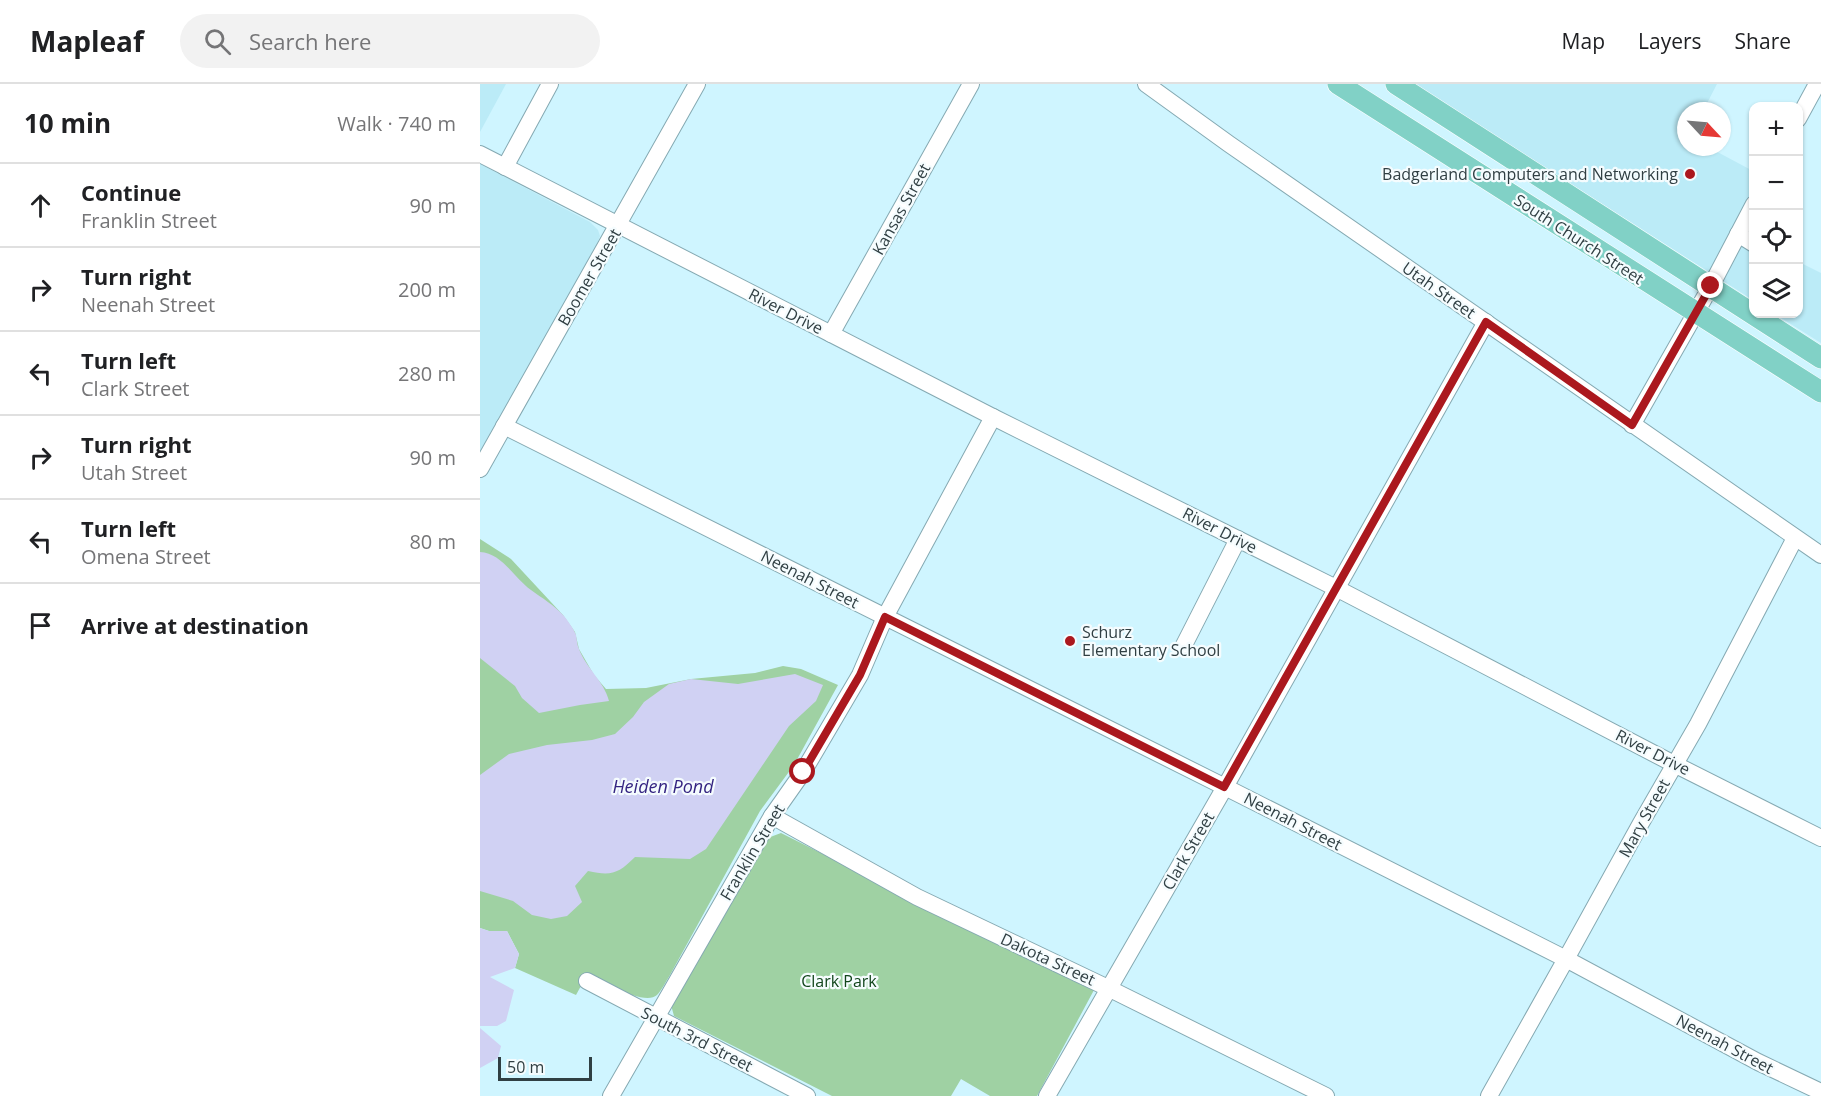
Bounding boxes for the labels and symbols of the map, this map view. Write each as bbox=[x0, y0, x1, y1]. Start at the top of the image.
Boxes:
north arrow bbox=[1677, 102, 1731, 156]
street label: Kansas Street bbox=[867, 159, 935, 259]
place label: Badgerland Computers and Networking bbox=[1382, 163, 1678, 185]
marker: Badgerland Computers and Networking bbox=[1683, 167, 1697, 181]
street label: South Church Street bbox=[1510, 189, 1648, 289]
street label: Boomer Street bbox=[552, 224, 626, 330]
street label: Utah Street bbox=[1398, 257, 1480, 324]
route end bbox=[1697, 272, 1723, 298]
street label: River Drive bbox=[745, 283, 827, 339]
street label: River Drive bbox=[1179, 502, 1261, 558]
street label: Neenah Street bbox=[757, 545, 863, 613]
place label: Schurz Elementary School bbox=[1082, 621, 1220, 661]
marker: Schurz Elementary School bbox=[1063, 634, 1077, 648]
street label: River Drive bbox=[1612, 724, 1694, 780]
route start bbox=[789, 758, 815, 784]
water label: Heiden Pond bbox=[612, 774, 714, 798]
street label: Mary Street bbox=[1613, 775, 1675, 861]
street label: Neenah Street bbox=[1240, 787, 1346, 855]
street label: Franklin Street bbox=[715, 800, 790, 904]
street label: Clark Street bbox=[1157, 808, 1219, 894]
street label: Dakota Street bbox=[997, 927, 1099, 991]
park label: Clark Park bbox=[801, 970, 877, 992]
street label: South 3rd Street bbox=[638, 1001, 757, 1077]
street label: Neenah Street bbox=[1672, 1009, 1778, 1079]
scale bar bbox=[498, 1054, 592, 1082]

